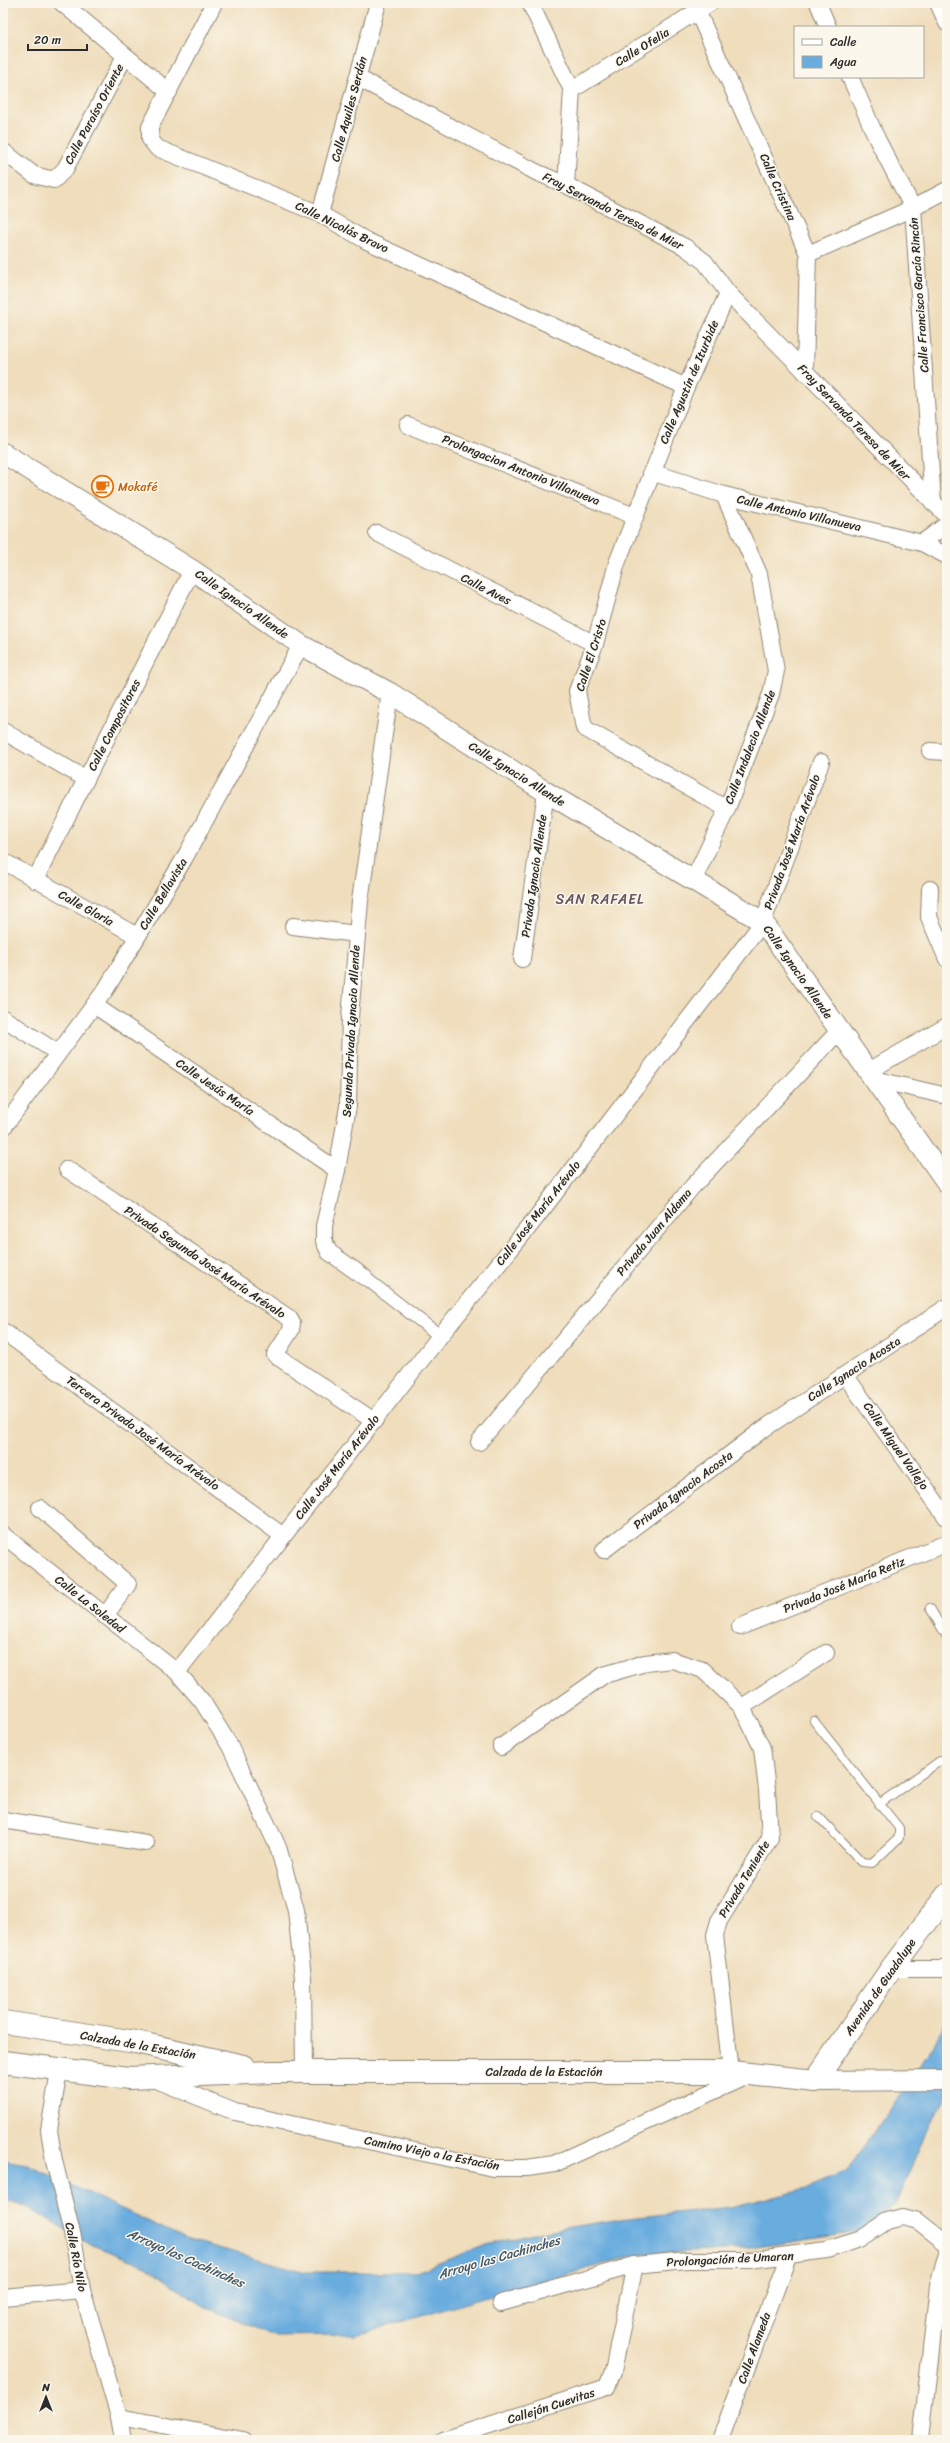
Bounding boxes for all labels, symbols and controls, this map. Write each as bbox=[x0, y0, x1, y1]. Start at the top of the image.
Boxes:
street label: Calle Ofelia bbox=[610, 21, 675, 73]
scale bar bbox=[28, 26, 87, 52]
legend bbox=[794, 26, 924, 78]
text: 20 m bbox=[34, 29, 61, 51]
text: Calle bbox=[830, 31, 857, 53]
text: Agua bbox=[829, 51, 857, 73]
street label: Calle Aquiles Serdán bbox=[324, 53, 374, 164]
street label: Calle Paraíso Oriente bbox=[58, 59, 130, 169]
street label: Calle Cristina bbox=[753, 150, 803, 225]
street label: Fray Servando Teresa de Mier bbox=[539, 166, 688, 257]
street label: Calle Nicolás Bravo bbox=[291, 195, 393, 259]
street label: Calle Francisco García Rincón bbox=[903, 216, 935, 373]
street label: Calle Agustín de Iturbide bbox=[653, 316, 725, 448]
street label: Fray Servando Teresa de Mier bbox=[792, 358, 917, 487]
street label: Prolongacion Antonio Villanueva bbox=[439, 428, 603, 512]
cafe icon: Mokafé bbox=[90, 474, 116, 500]
place label: Mokafé bbox=[118, 476, 158, 498]
street label: Calle Antonio Villanueva bbox=[735, 488, 863, 538]
street label: Calle Ignacio Allende bbox=[190, 563, 294, 645]
street label: Calle Aves bbox=[457, 567, 516, 611]
street label: Calle El Cristo bbox=[569, 616, 613, 694]
street label: Calle Compositores bbox=[81, 675, 147, 775]
street label: Calle Indalecio Allende bbox=[718, 687, 782, 807]
street label: Calle Ignacio Allende bbox=[464, 735, 570, 813]
street label: Privada José María Arévalo bbox=[757, 771, 827, 913]
street label: Privada Ignacio Allende bbox=[514, 813, 554, 939]
street label: Calle Bellavista bbox=[133, 854, 193, 934]
street label: Calle Gloria bbox=[54, 884, 119, 933]
district label: SAN RAFAEL bbox=[556, 887, 644, 912]
street label: Calle Ignacio Allende bbox=[757, 920, 839, 1024]
street label: Segunda Privada Ignacio Allende bbox=[336, 944, 366, 1118]
street label: Calle Jesús María bbox=[171, 1052, 260, 1122]
street label: Calle José María Arévalo bbox=[490, 1156, 586, 1270]
street label: Privada Juan Aldama bbox=[610, 1183, 698, 1281]
street label: Privada Segunda José María Arévalo bbox=[120, 1199, 290, 1325]
street label: Calle Ignacio Acosta bbox=[803, 1330, 905, 1408]
street label: Tercera Privada José María Arévalo bbox=[61, 1370, 225, 1496]
street label: Calle Miguel Vallejo bbox=[857, 1397, 935, 1495]
street label: Calle José María Arévalo bbox=[289, 1410, 385, 1524]
street label: Privada Ignacio Acosta bbox=[628, 1444, 739, 1535]
street label: Privada José María Retiz bbox=[780, 1550, 909, 1620]
street label: Calle La Soledad bbox=[50, 1569, 131, 1639]
street label: Privada Teniente bbox=[712, 1836, 776, 1922]
street label: Avenida de Guadalupe bbox=[838, 1934, 922, 2041]
street label: Calzada de la Estación bbox=[78, 2024, 198, 2066]
street label: Calzada de la Estación bbox=[485, 2061, 603, 2083]
street label: Camino Viejo a la Estación bbox=[362, 2129, 502, 2177]
street label: Calle Río Nilo bbox=[58, 2220, 94, 2294]
water label: Arroyo las Cachinches bbox=[123, 2221, 250, 2295]
water label: Arroyo las Cachinches bbox=[434, 2228, 565, 2286]
street label: Prolongación de Umaran bbox=[666, 2245, 795, 2273]
street label: Calle Alameda bbox=[731, 2308, 777, 2387]
north arrow bbox=[26, 2377, 66, 2417]
text: N bbox=[41, 2378, 50, 2397]
street label: Callejón Cuevitas bbox=[504, 2381, 598, 2431]

